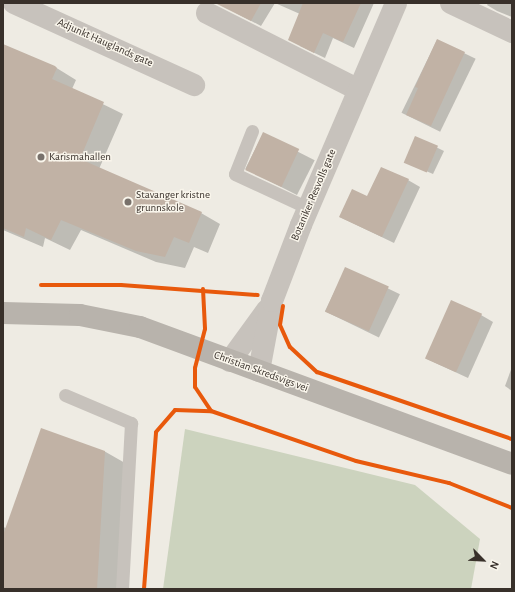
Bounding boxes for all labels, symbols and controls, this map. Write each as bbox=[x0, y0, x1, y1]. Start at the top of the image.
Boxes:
street label: Adjunkt Hauglands gate bbox=[55, 16, 155, 70]
street label: Botaniker Resvolls gate bbox=[289, 147, 339, 243]
place label: Karismahallen bbox=[49, 150, 111, 164]
marker: Karismahallen bbox=[36, 152, 46, 162]
place label: Stavanger kristne grunnskole bbox=[136, 189, 210, 215]
marker: Stavanger kristne grunnskole bbox=[123, 197, 133, 207]
street label: Christian Skredsvigs vei bbox=[212, 349, 310, 395]
north arrow bbox=[463, 540, 503, 580]
text: N bbox=[488, 559, 501, 571]

